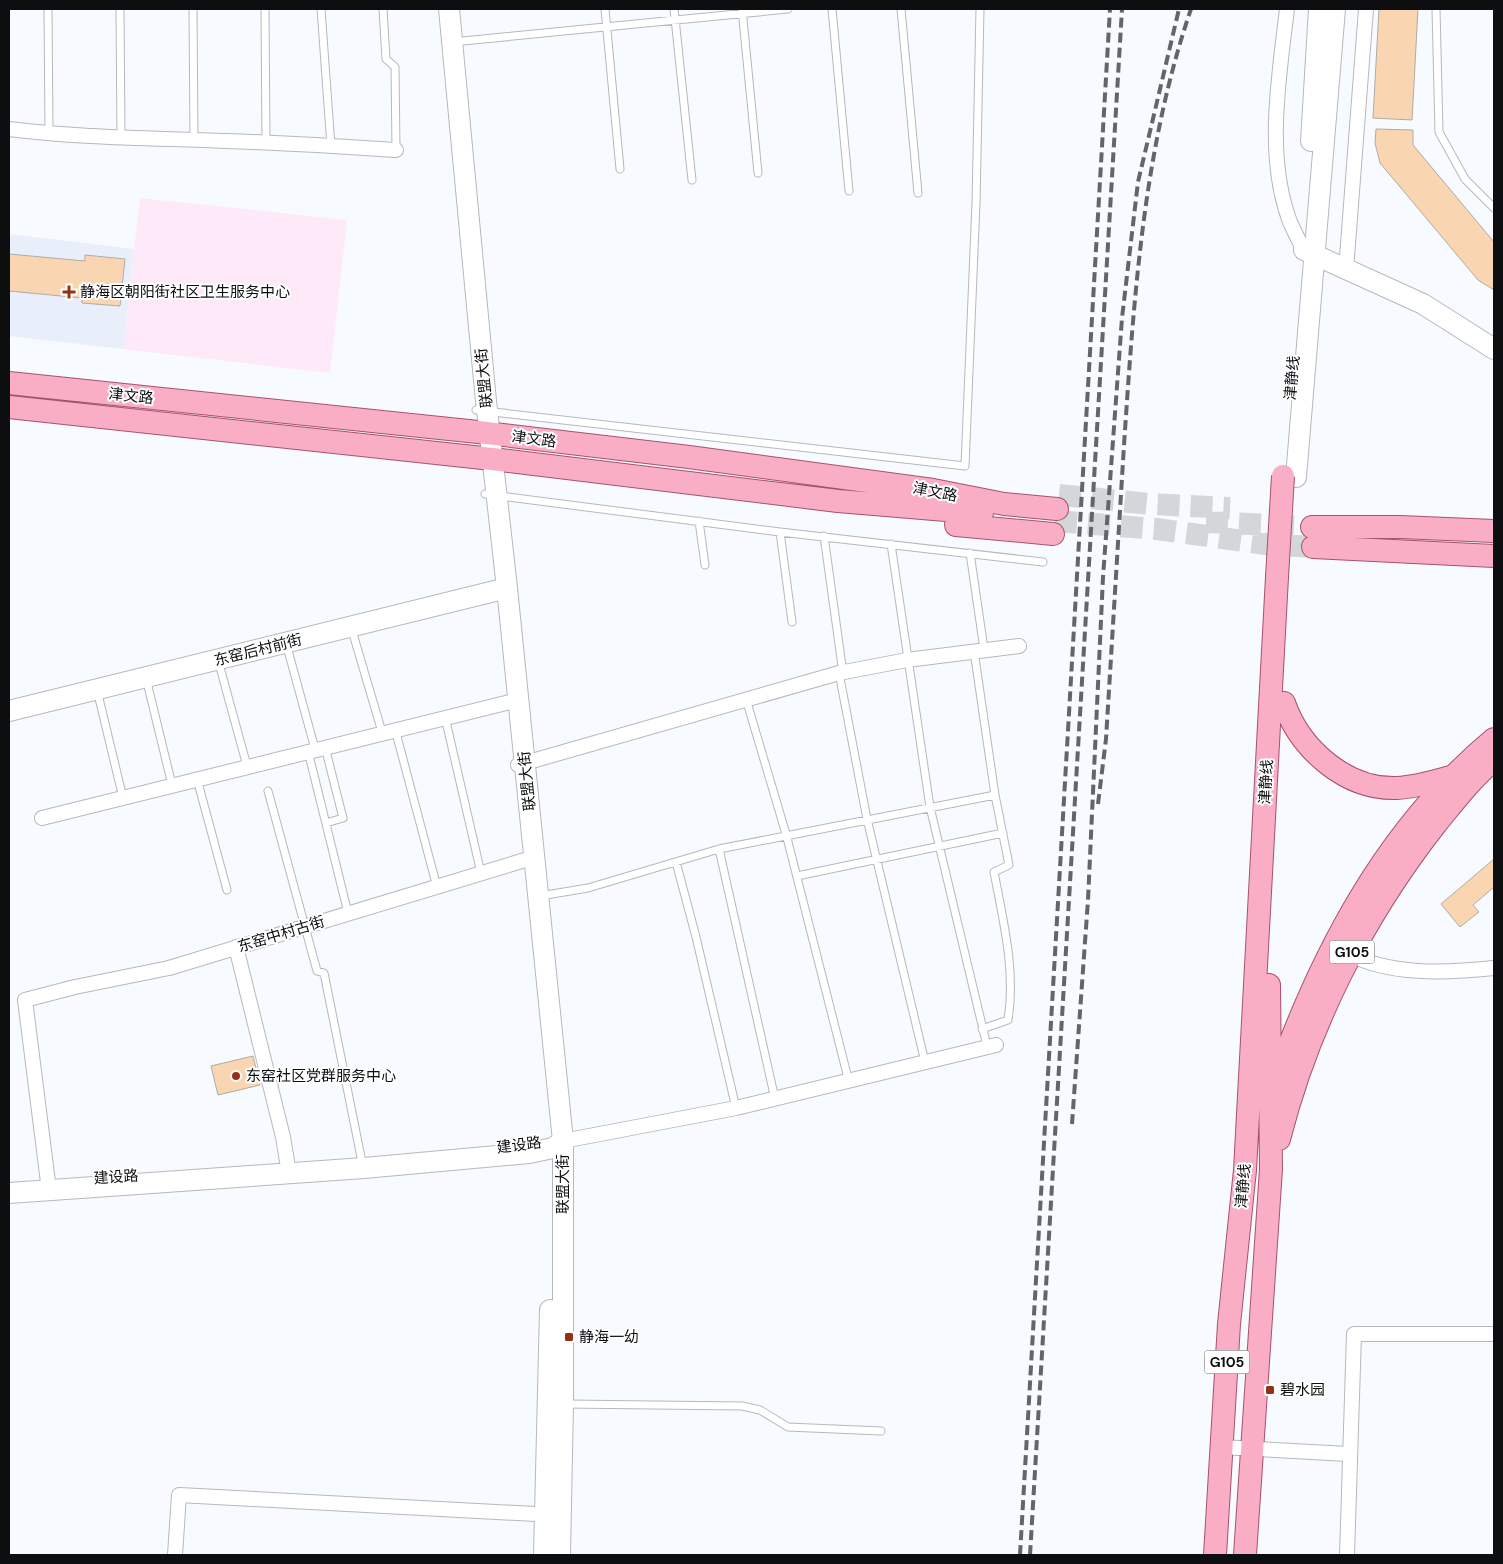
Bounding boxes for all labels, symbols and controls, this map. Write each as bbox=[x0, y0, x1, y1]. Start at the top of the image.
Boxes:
place label: 静海区朝阳街社区卫生服务中心 bbox=[80, 282, 290, 302]
marker: 静海区朝阳街社区卫生服务中心 bbox=[62, 285, 76, 299]
street label: 联盟大街 bbox=[471, 347, 497, 409]
street label: 津静线 bbox=[1280, 355, 1304, 401]
street label: 津文路 bbox=[108, 384, 154, 408]
street label: 津文路 bbox=[510, 426, 558, 452]
street label: 津文路 bbox=[911, 478, 959, 506]
street label: 东窑后村前街 bbox=[212, 629, 304, 671]
street label: 联盟大街 bbox=[514, 750, 540, 812]
street label: 津静线 bbox=[1255, 759, 1277, 805]
street label: 东窑中村古街 bbox=[235, 911, 327, 957]
road number: G105 bbox=[1330, 940, 1374, 964]
place label: 东窑社区党群服务中心 bbox=[246, 1066, 396, 1086]
marker: 东窑社区党群服务中心 bbox=[230, 1070, 242, 1082]
street label: 建设路 bbox=[495, 1132, 543, 1158]
street label: 联盟大街 bbox=[553, 1154, 573, 1214]
street label: 津静线 bbox=[1231, 1163, 1255, 1209]
street label: 建设路 bbox=[93, 1165, 139, 1189]
place label: 静海一幼 bbox=[579, 1327, 639, 1347]
marker: 静海一幼 bbox=[563, 1331, 575, 1343]
road number: G105 bbox=[1204, 1350, 1250, 1374]
place label: 碧水园 bbox=[1280, 1380, 1325, 1400]
marker: 碧水园 bbox=[1264, 1384, 1276, 1396]

